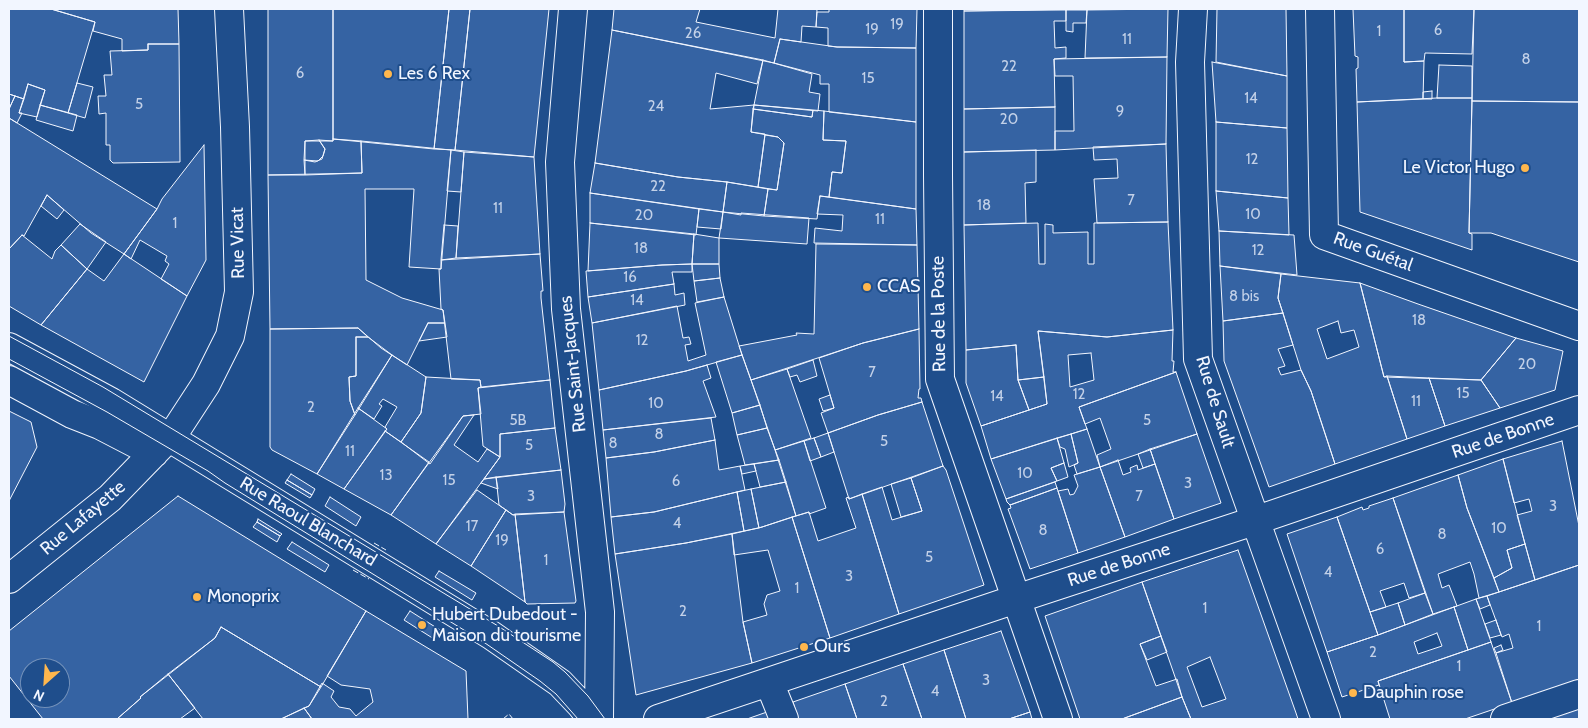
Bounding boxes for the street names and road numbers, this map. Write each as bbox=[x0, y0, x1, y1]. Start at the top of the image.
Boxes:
street label: Rue Vicat bbox=[227, 207, 249, 279]
street label: Rue Guétal bbox=[1330, 228, 1416, 276]
street label: Rue de la Poste bbox=[927, 256, 951, 372]
street label: Rue Saint-Jacques bbox=[555, 295, 591, 433]
street label: Rue de Sault bbox=[1191, 353, 1239, 451]
street label: Rue de Bonne bbox=[1449, 408, 1557, 464]
street label: Rue Raoul Blanchard bbox=[236, 473, 380, 571]
street label: Rue Lafayette bbox=[36, 476, 130, 560]
street label: Rue de Bonne bbox=[1065, 538, 1173, 592]

